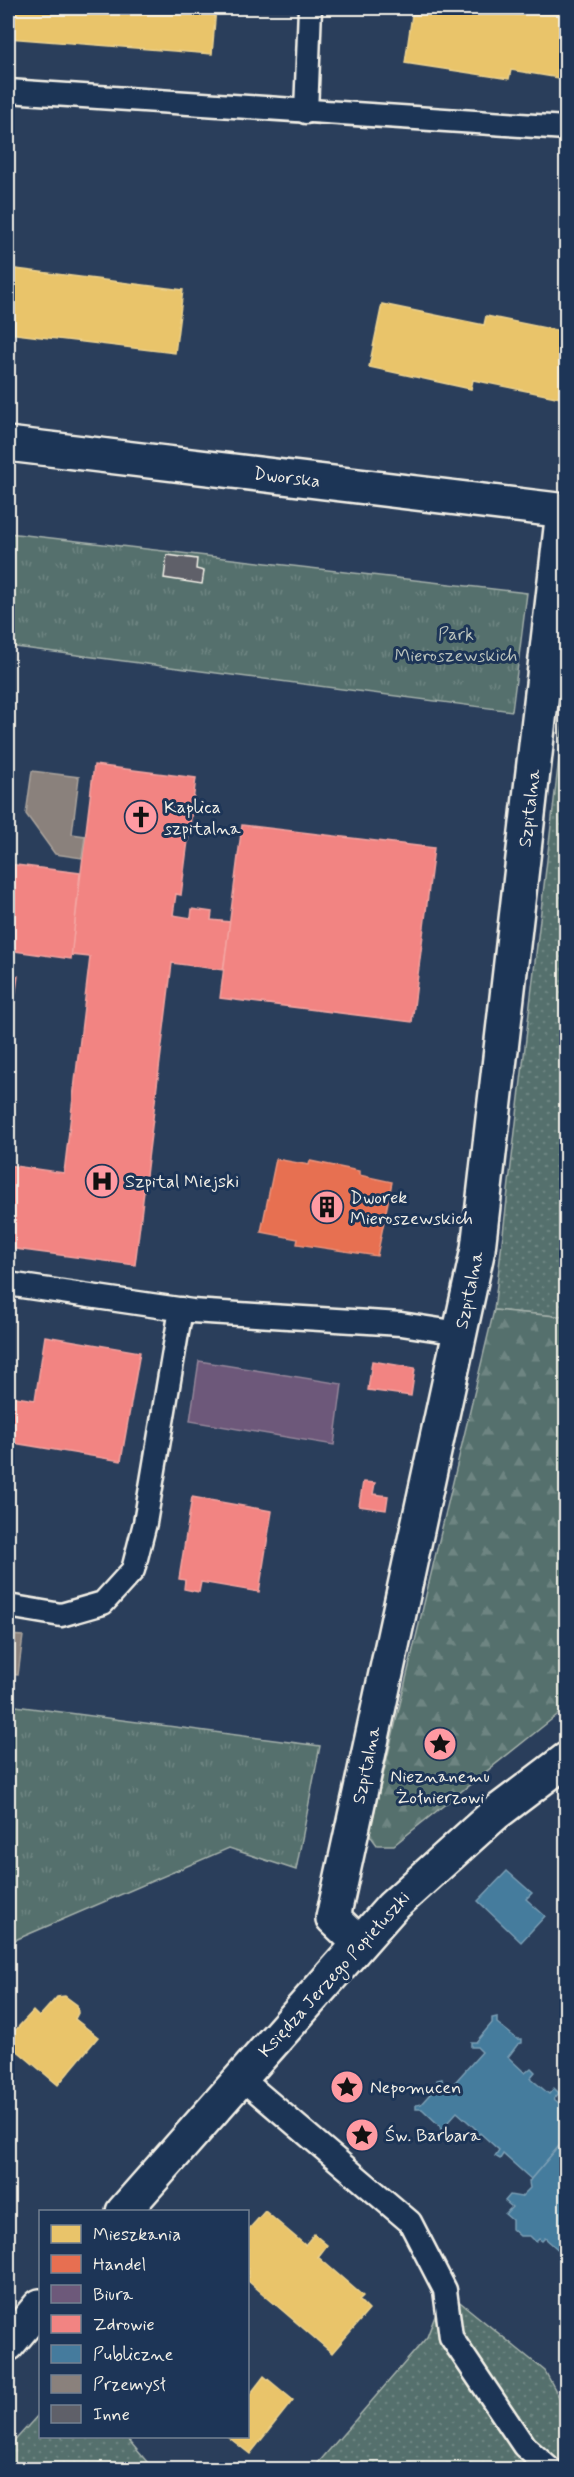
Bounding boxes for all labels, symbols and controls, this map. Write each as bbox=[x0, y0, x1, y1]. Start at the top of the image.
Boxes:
street label: Dworska bbox=[252, 462, 322, 494]
park label: Park Mieroszewskich bbox=[395, 623, 517, 668]
street label: Szpitalna bbox=[513, 767, 547, 849]
place label: Kaplica szpitalna bbox=[164, 796, 241, 841]
church icon: Kaplica szpitalna bbox=[123, 799, 159, 835]
hospital icon: Szpital Miejski bbox=[84, 1163, 120, 1199]
place label: Szpital Miejski bbox=[125, 1170, 239, 1194]
place label: Dworek Mieroszewskich bbox=[350, 1186, 473, 1231]
building icon: Dworek Mieroszewskich bbox=[309, 1189, 345, 1225]
street label: Szpitalna bbox=[450, 1249, 490, 1331]
street label: Szpitalna bbox=[347, 1724, 387, 1806]
place icon: Nieznanemu Żołnierzowi bbox=[422, 1726, 458, 1762]
place label: Nieznanemu Żołnierzowi bbox=[390, 1765, 490, 1810]
street label: Księdza Jerzego Popiełuszki bbox=[254, 1886, 417, 2064]
place icon: Nepomucen bbox=[329, 2069, 365, 2105]
place label: Nepomucen bbox=[370, 2076, 461, 2100]
place icon: Św. Barbara bbox=[344, 2117, 380, 2153]
place label: Św. Barbara bbox=[385, 2124, 481, 2148]
legend bbox=[39, 2210, 249, 2438]
text: Mieszkania bbox=[93, 2223, 181, 2247]
text: Handel bbox=[93, 2253, 146, 2277]
text: Biura bbox=[93, 2283, 133, 2307]
text: Zdrowie bbox=[93, 2313, 155, 2337]
text: Publiczne bbox=[93, 2343, 174, 2367]
text: Przemysł bbox=[93, 2373, 167, 2397]
text: Inne bbox=[93, 2403, 130, 2427]

